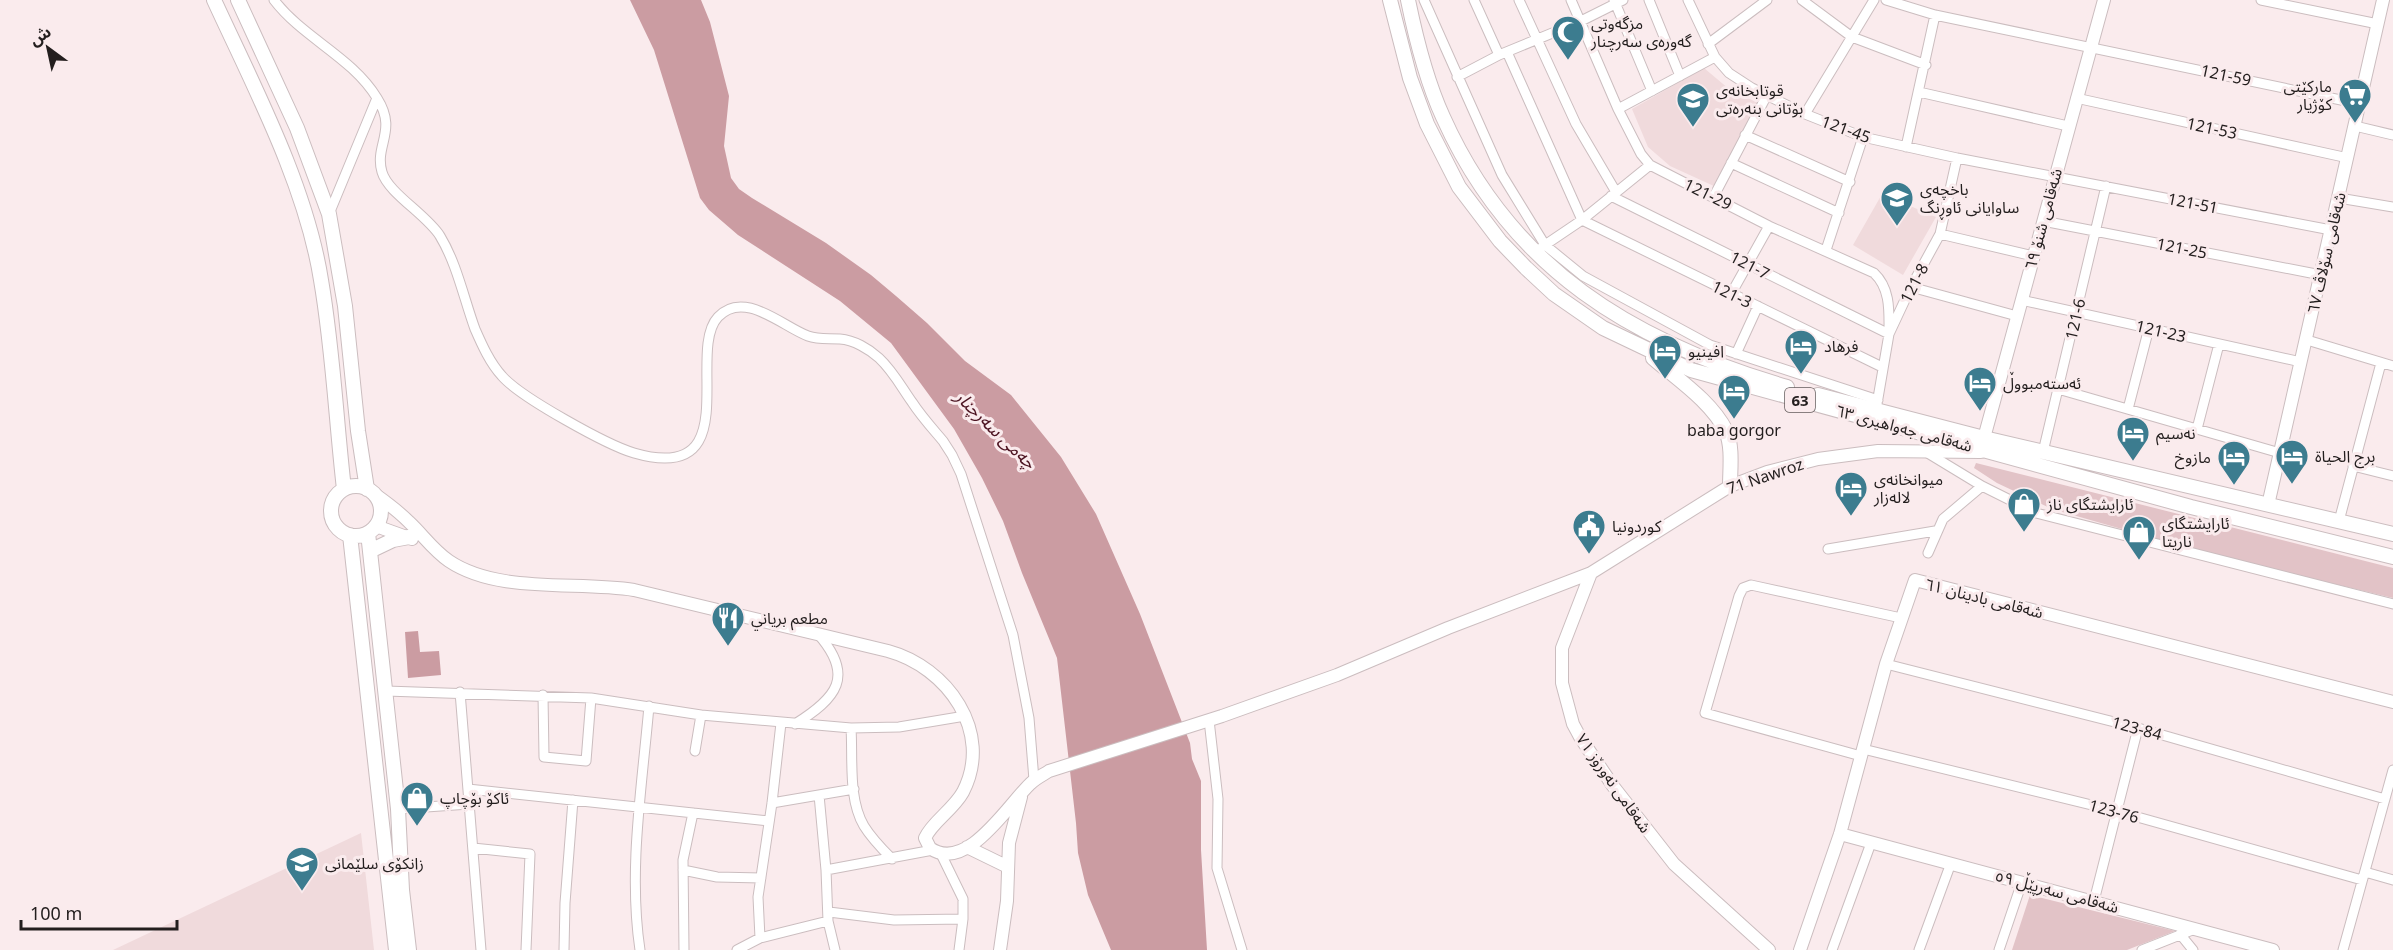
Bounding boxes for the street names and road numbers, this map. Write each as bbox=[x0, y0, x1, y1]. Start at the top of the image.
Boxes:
street label: 121-59 bbox=[2199, 59, 2253, 91]
street label: 121-45 bbox=[1818, 110, 1874, 148]
street label: 121-53 bbox=[2185, 112, 2239, 144]
street label: شەقامی شنۆ ٦٩ bbox=[2019, 166, 2067, 272]
street label: 121-29 bbox=[1680, 173, 1736, 215]
street label: 121-51 bbox=[2166, 187, 2220, 219]
street label: شەقامی سۆلاڤ ٦٧ bbox=[2301, 190, 2351, 316]
street label: 121-25 bbox=[2155, 232, 2209, 264]
street label: 121-7 bbox=[1726, 246, 1774, 284]
street label: 121-8 bbox=[1895, 259, 1933, 307]
street label: 121-3 bbox=[1708, 275, 1756, 313]
street label: 121-6 bbox=[2060, 296, 2090, 342]
street label: 121-23 bbox=[2134, 315, 2188, 347]
road number: 63 bbox=[1785, 388, 1815, 412]
street label: شەقامی جەواهیری ٦٣ bbox=[1833, 399, 1975, 457]
street label: 71 Nawroz bbox=[1724, 453, 1806, 499]
street label: شەقامی بادینان ٦١ bbox=[1922, 573, 2046, 623]
street label: 123-84 bbox=[2110, 711, 2164, 745]
street label: شەقامی نەورۆز ٧١ bbox=[1571, 729, 1657, 837]
street label: 123-76 bbox=[2087, 794, 2141, 828]
street label: شەقامی سەرپێڵ ٥٩ bbox=[1993, 863, 2121, 918]

